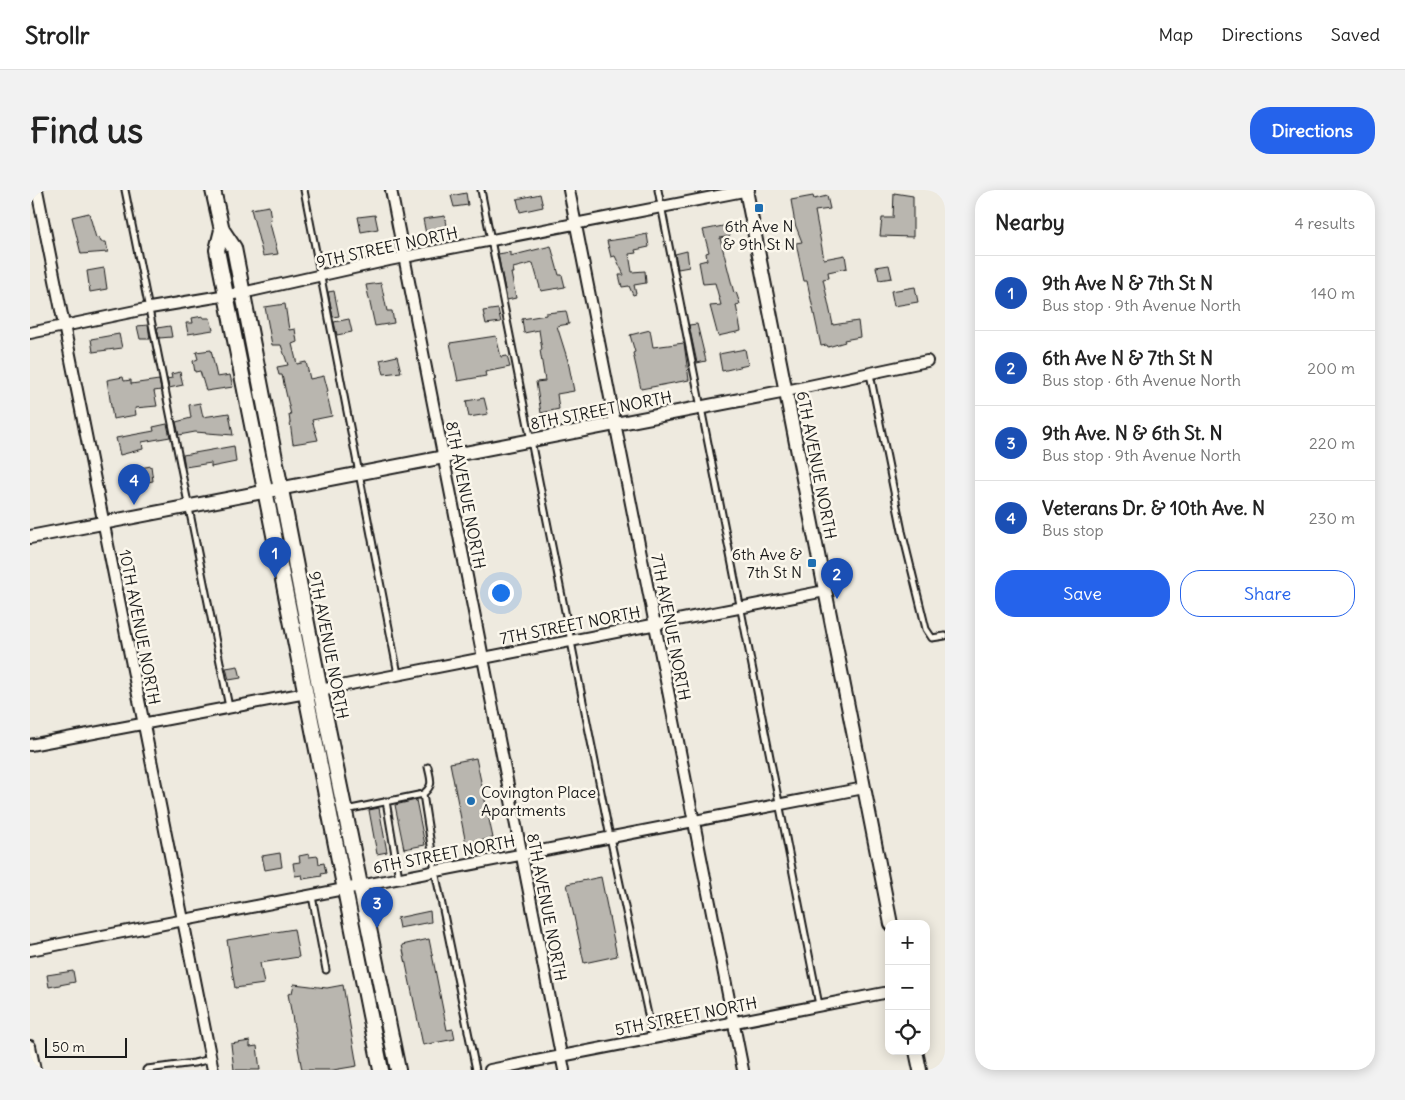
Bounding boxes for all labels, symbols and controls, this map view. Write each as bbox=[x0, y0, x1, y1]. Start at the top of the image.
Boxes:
text: Strollr bbox=[25, 20, 90, 50]
text: Map bbox=[1158, 23, 1193, 46]
text: Directions bbox=[1221, 23, 1303, 46]
text: Saved bbox=[1331, 23, 1380, 46]
button: Directions bbox=[1250, 107, 1375, 154]
text: Find us bbox=[30, 108, 143, 152]
marker: 6th Ave N & 9th St N bbox=[753, 202, 765, 214]
text: Nearby bbox=[995, 209, 1065, 236]
text: 4 results bbox=[1294, 213, 1355, 233]
place label: 6th Ave N & 9th St N bbox=[723, 216, 795, 254]
street label: 9TH STREET NORTH bbox=[314, 222, 460, 272]
text: 9th Ave N & 7th St N bbox=[1042, 271, 1213, 295]
text: 1 bbox=[1008, 283, 1014, 303]
text: 140 m bbox=[1311, 283, 1355, 303]
text: Bus stop · 9th Avenue North bbox=[1042, 295, 1241, 315]
text: 6th Ave N & 7th St N bbox=[1042, 346, 1213, 370]
text: 2 bbox=[1007, 358, 1015, 378]
text: 200 m bbox=[1307, 358, 1355, 378]
text: Bus stop · 6th Avenue North bbox=[1042, 370, 1241, 390]
street label: 8TH STREET NORTH bbox=[528, 386, 674, 434]
street label: 6TH AVENUE NORTH bbox=[793, 389, 841, 541]
street label: 8TH AVENUE NORTH bbox=[442, 419, 490, 571]
text: 9th Ave. N & 6th St. N bbox=[1042, 421, 1223, 445]
text: 3 bbox=[1006, 433, 1016, 453]
text: 220 m bbox=[1309, 433, 1355, 453]
text: Bus stop · 9th Avenue North bbox=[1042, 445, 1241, 465]
pin: 4 bbox=[118, 464, 150, 505]
text: Veterans Dr. & 10th Ave. N bbox=[1042, 496, 1265, 520]
text: 4 bbox=[1006, 508, 1016, 528]
text: 230 m bbox=[1309, 508, 1355, 528]
text: Bus stop bbox=[1042, 520, 1104, 540]
pin: 1 bbox=[259, 537, 291, 578]
place label: 6th Ave & 7th St N bbox=[732, 544, 802, 582]
street label: 10TH AVENUE NORTH bbox=[115, 548, 165, 706]
street label: 7TH AVENUE NORTH bbox=[647, 552, 695, 702]
marker: 6th Ave & 7th St N bbox=[806, 557, 818, 569]
pin: 2 bbox=[821, 558, 853, 599]
street label: 9TH AVENUE NORTH bbox=[305, 569, 353, 721]
button: Save bbox=[995, 570, 1170, 617]
button: Share bbox=[1180, 570, 1355, 617]
your location bbox=[488, 580, 514, 606]
street label: 7TH STREET NORTH bbox=[498, 602, 642, 648]
place label: Covington Place Apartments bbox=[481, 782, 596, 820]
marker: Covington Place Apartments bbox=[465, 795, 477, 807]
street label: 6TH STREET NORTH bbox=[371, 830, 517, 878]
street label: 8TH AVENUE NORTH bbox=[523, 831, 571, 983]
pin: 3 bbox=[361, 887, 393, 928]
map controls bbox=[885, 920, 930, 1055]
button: + bbox=[885, 920, 930, 965]
button: − bbox=[885, 965, 930, 1010]
street label: 5TH STREET NORTH bbox=[613, 992, 759, 1040]
button: locate bbox=[885, 1010, 930, 1055]
scale bar bbox=[45, 1035, 128, 1058]
text: 50 m bbox=[52, 1038, 85, 1056]

